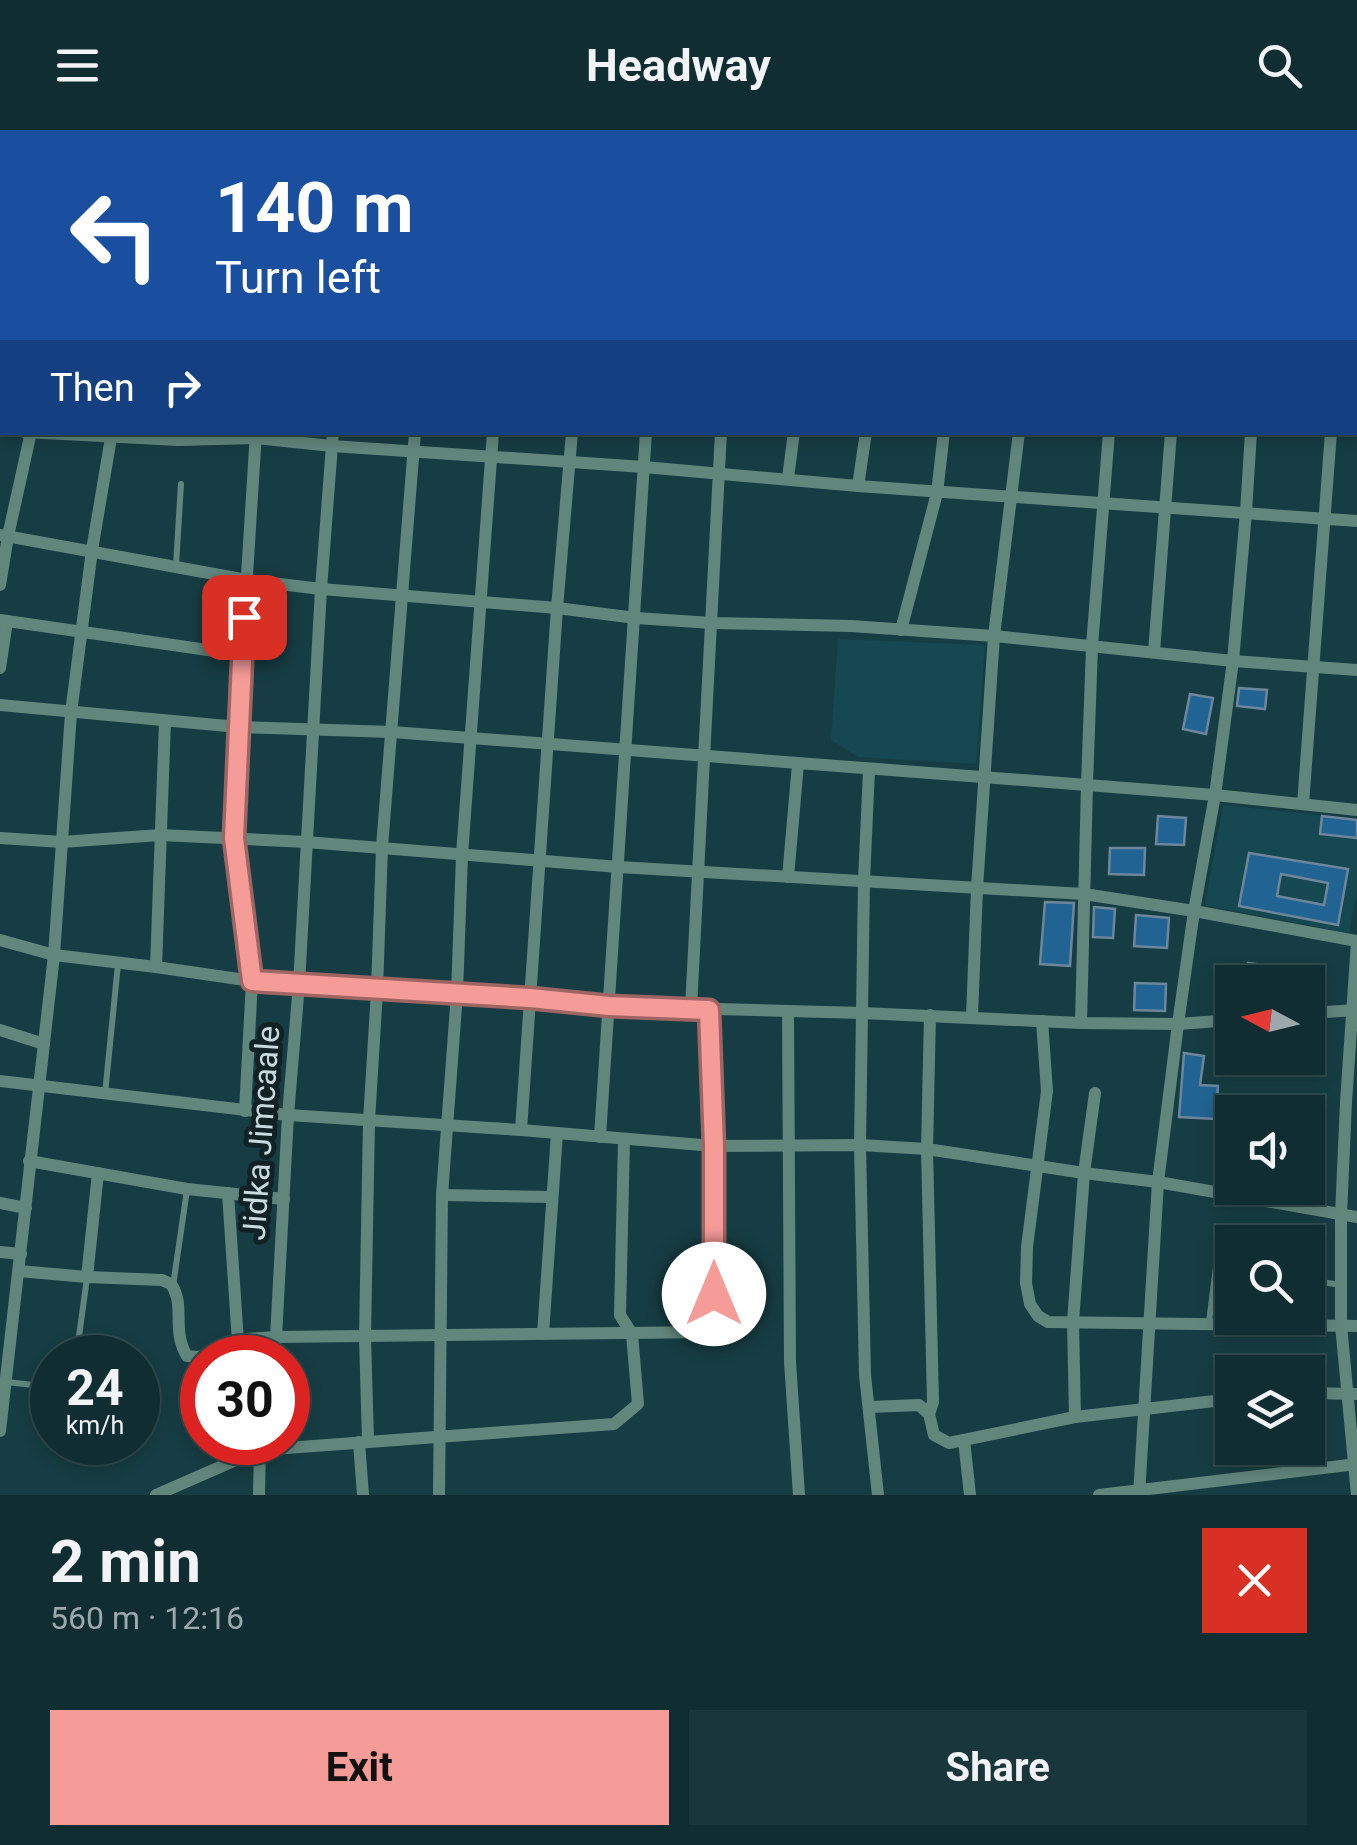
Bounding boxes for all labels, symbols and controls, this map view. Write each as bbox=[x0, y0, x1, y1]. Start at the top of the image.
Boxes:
icon: menu bbox=[50, 38, 105, 93]
icon: search bbox=[1252, 38, 1307, 93]
text: Headway bbox=[586, 39, 771, 92]
text: 140 m bbox=[215, 167, 414, 249]
icon: left bbox=[50, 170, 180, 300]
text: Turn left bbox=[215, 251, 381, 304]
icon: right bbox=[155, 360, 210, 415]
text: Then bbox=[50, 366, 135, 410]
pin bbox=[202, 575, 287, 660]
icon: arrive bbox=[217, 590, 272, 645]
north arrow bbox=[1215, 965, 1325, 1075]
map controls bbox=[1215, 965, 1325, 1465]
street label: Jidka Jimcaale bbox=[235, 1025, 287, 1241]
button: sound bbox=[1215, 1095, 1325, 1205]
button: search bbox=[1215, 1225, 1325, 1335]
position arrow bbox=[662, 1242, 766, 1346]
speed limit sign: 30 bbox=[180, 1335, 310, 1465]
button: layers bbox=[1215, 1355, 1325, 1465]
text: 24 bbox=[66, 1359, 124, 1417]
text: km/h bbox=[66, 1411, 124, 1440]
text: 2 min bbox=[50, 1526, 201, 1597]
button: close bbox=[1202, 1528, 1307, 1633]
text: 560 m · 12:16 bbox=[50, 1599, 244, 1637]
button: Exit bbox=[50, 1710, 669, 1825]
button: Share bbox=[689, 1710, 1307, 1825]

